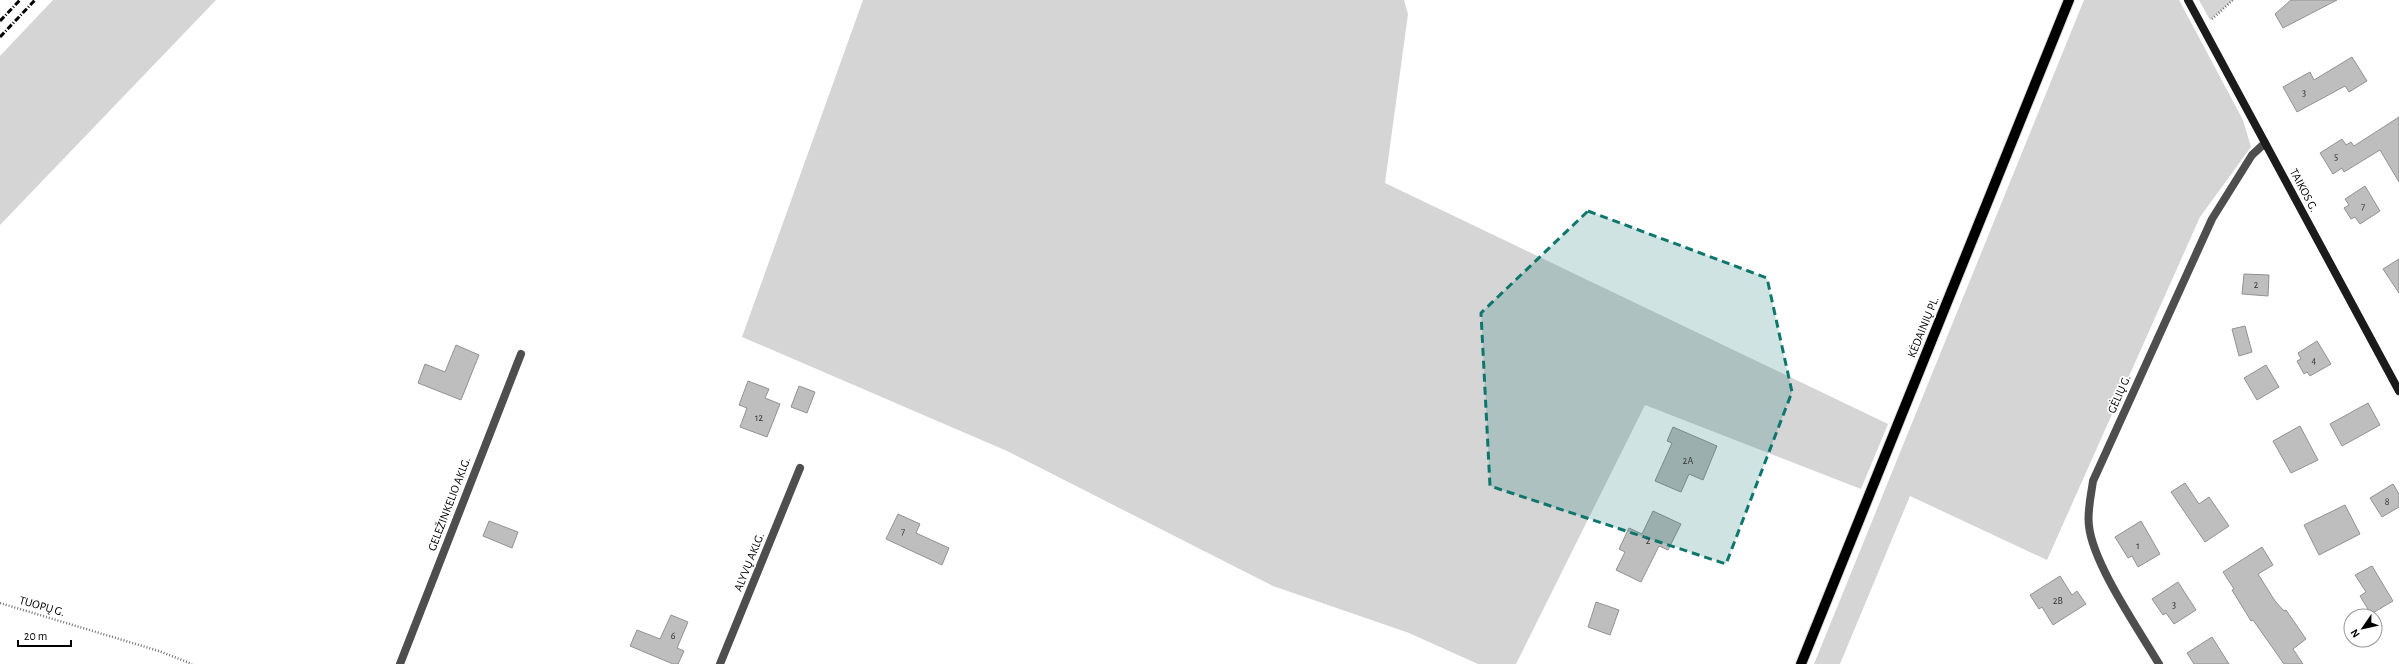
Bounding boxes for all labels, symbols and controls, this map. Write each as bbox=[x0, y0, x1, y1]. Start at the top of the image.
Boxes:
house number: 3 bbox=[2302, 88, 2306, 98]
house number: 5 bbox=[2334, 152, 2338, 162]
street label: TAIKOS G. bbox=[2288, 166, 2320, 214]
house number: 7 bbox=[2361, 202, 2365, 212]
house number: 2 bbox=[2254, 280, 2259, 290]
street label: KĖDAINIŲ PL. bbox=[1904, 294, 1941, 359]
house number: 4 bbox=[2312, 356, 2317, 366]
street label: GĖLIŲ G. bbox=[2104, 373, 2133, 415]
house number: 12 bbox=[755, 413, 763, 423]
street label: GELEŽINKELIO AKLG. bbox=[425, 455, 472, 553]
house number: 2A bbox=[1683, 456, 1693, 466]
house number: 8 bbox=[2385, 497, 2390, 507]
house number: 7 bbox=[901, 527, 905, 537]
street label: ALYVŲ AKLG. bbox=[732, 531, 766, 593]
house number: 2 bbox=[1646, 536, 1651, 546]
house number: 1 bbox=[2136, 541, 2140, 551]
street label: TUOPŲ G. bbox=[18, 594, 66, 618]
house number: 2B bbox=[2053, 596, 2063, 606]
house number: 3 bbox=[2172, 600, 2176, 610]
north arrow bbox=[2343, 608, 2383, 648]
scale bar bbox=[18, 622, 71, 648]
text: N bbox=[2348, 627, 2362, 640]
text: 20 m bbox=[24, 630, 47, 642]
house number: 6 bbox=[671, 631, 676, 641]

